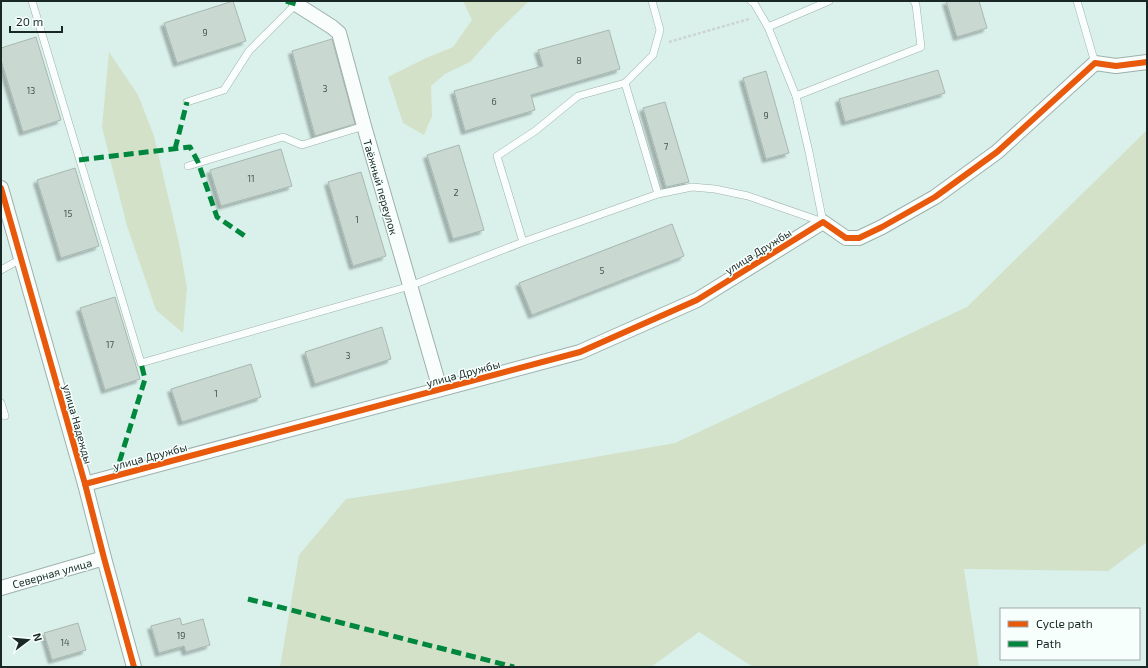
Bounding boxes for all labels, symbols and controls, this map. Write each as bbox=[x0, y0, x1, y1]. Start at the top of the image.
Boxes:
scale bar bbox=[10, 8, 62, 34]
text: 20 m bbox=[16, 14, 43, 28]
house number: 9 bbox=[202, 27, 208, 38]
house number: 8 bbox=[576, 55, 582, 66]
house number: 3 bbox=[322, 83, 328, 94]
house number: 13 bbox=[27, 85, 35, 96]
house number: 6 bbox=[491, 96, 497, 107]
house number: 9 bbox=[763, 110, 769, 121]
street label: Таёжный переулок bbox=[360, 138, 401, 237]
house number: 7 bbox=[664, 141, 669, 152]
house number: 11 bbox=[247, 173, 255, 184]
house number: 2 bbox=[453, 187, 459, 198]
house number: 15 bbox=[64, 208, 72, 219]
house number: 1 bbox=[355, 214, 359, 225]
street label: улица Дружбы bbox=[722, 225, 794, 277]
house number: 5 bbox=[600, 265, 605, 276]
house number: 17 bbox=[106, 339, 114, 350]
house number: 3 bbox=[345, 350, 351, 361]
street label: улица Дружбы bbox=[425, 357, 502, 390]
street label: улица Надежды bbox=[59, 383, 96, 466]
house number: 1 bbox=[214, 388, 218, 399]
street label: улица Дружбы bbox=[112, 440, 189, 473]
street label: Северная улица bbox=[11, 555, 94, 592]
legend bbox=[1000, 608, 1140, 660]
text: Cycle path bbox=[1036, 616, 1093, 630]
north arrow bbox=[8, 620, 48, 660]
house number: 19 bbox=[177, 630, 185, 641]
text: N bbox=[31, 631, 45, 643]
text: Path bbox=[1036, 636, 1061, 650]
house number: 14 bbox=[60, 637, 70, 648]

